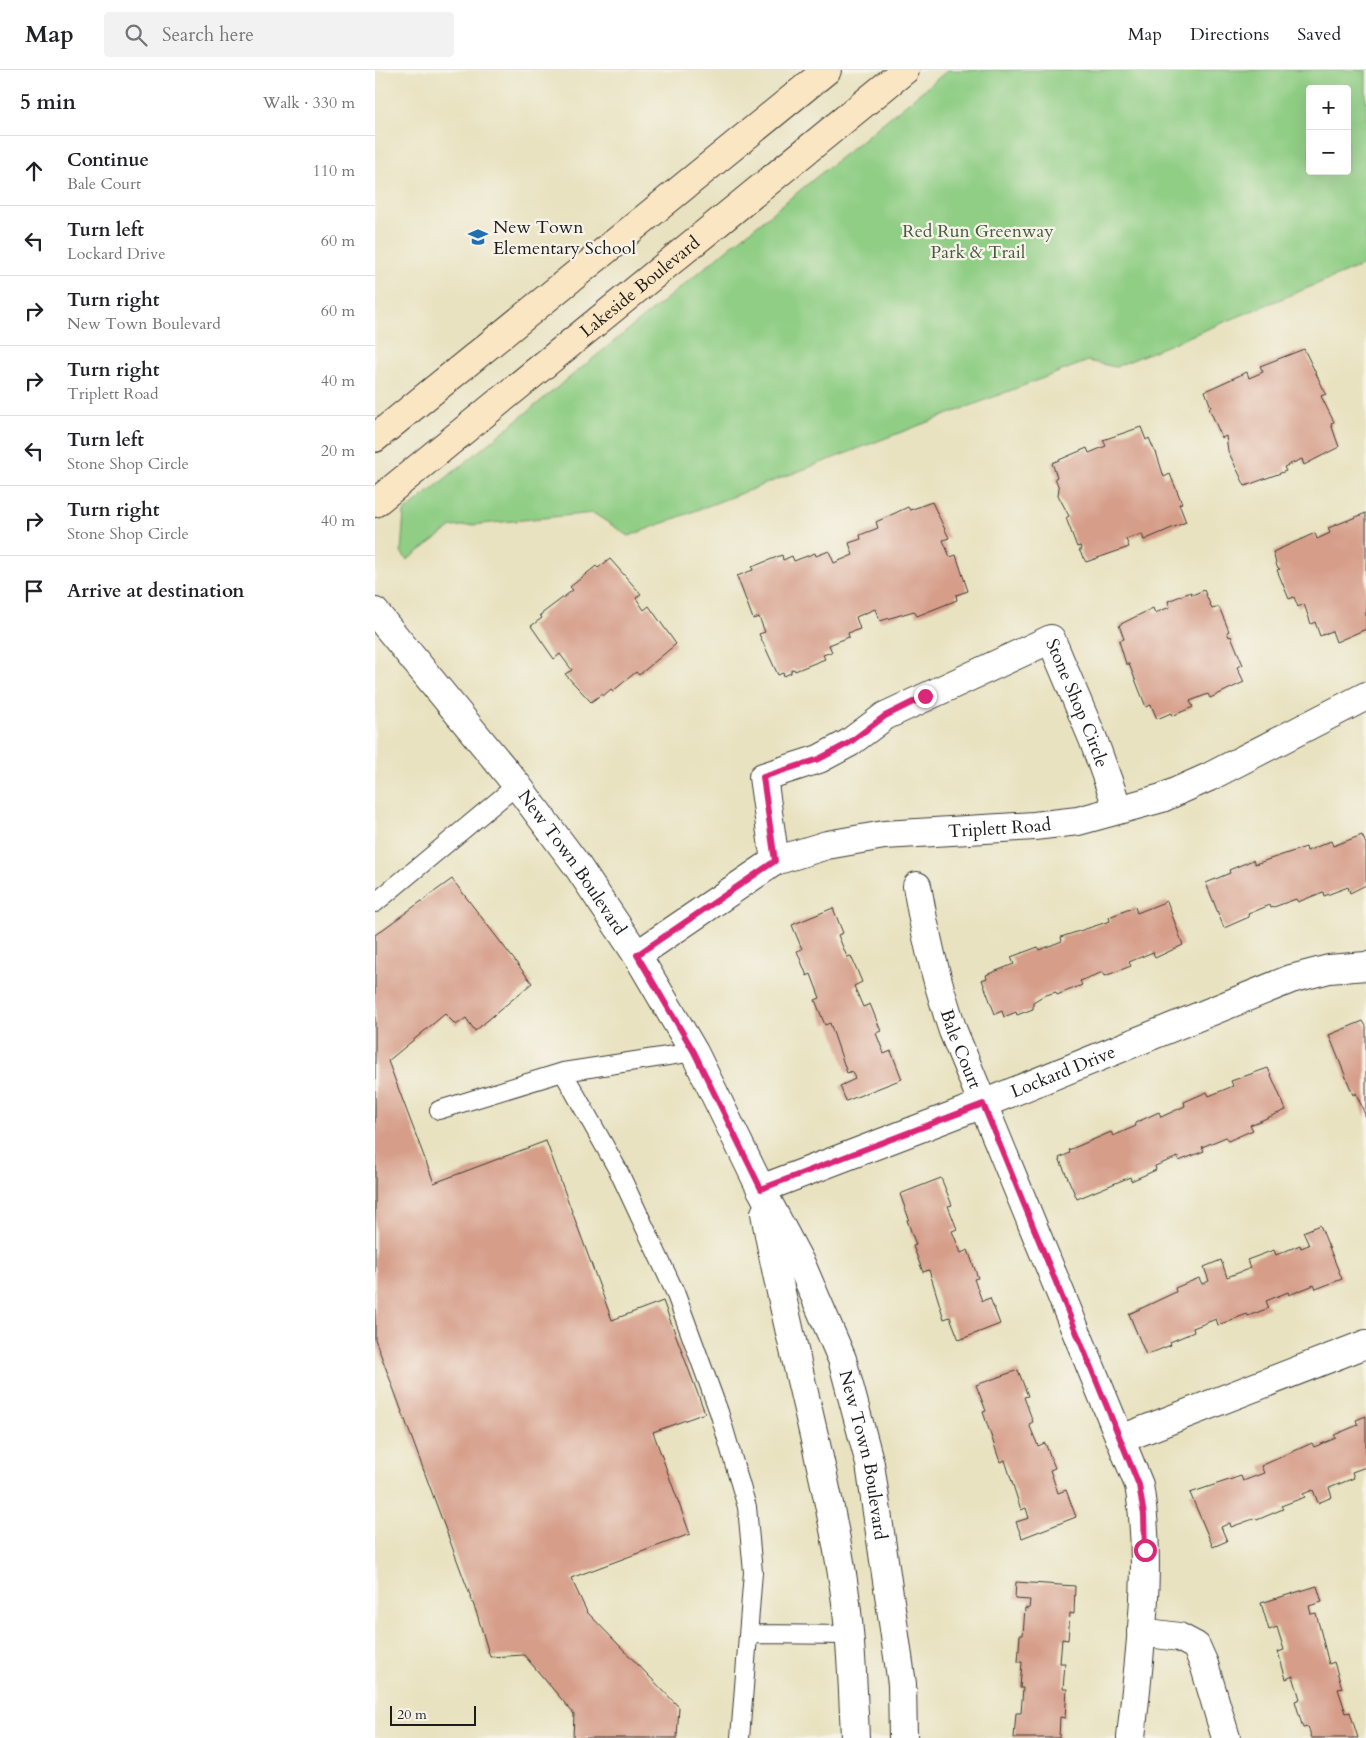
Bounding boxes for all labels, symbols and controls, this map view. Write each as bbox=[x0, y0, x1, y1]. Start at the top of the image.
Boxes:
search box bbox=[104, 12, 454, 57]
text: Map bbox=[25, 18, 74, 51]
icon: search bbox=[122, 21, 150, 49]
text: Search here bbox=[162, 22, 254, 48]
text: Map bbox=[1128, 22, 1162, 47]
text: Directions bbox=[1190, 22, 1269, 47]
text: Saved bbox=[1297, 22, 1341, 47]
map controls bbox=[1306, 85, 1351, 175]
button: + bbox=[1306, 85, 1351, 130]
text: 5 min bbox=[20, 88, 76, 117]
text: Walk · 330 m bbox=[263, 92, 355, 114]
button: − bbox=[1306, 130, 1351, 175]
text: Continue bbox=[67, 147, 149, 173]
icon: ahead bbox=[20, 157, 48, 185]
text: 110 m bbox=[313, 160, 355, 182]
text: Bale Court bbox=[67, 173, 141, 195]
place label: New Town Elementary School bbox=[493, 215, 636, 261]
text: Turn left bbox=[67, 217, 144, 243]
park label: Red Run Greenway Park & Trail bbox=[902, 219, 1054, 265]
school or university icon: New Town Elementary School bbox=[467, 226, 489, 248]
icon: left bbox=[20, 227, 48, 255]
text: 60 m bbox=[321, 230, 355, 252]
street label: Lakeside Boulevard bbox=[575, 230, 705, 343]
text: Lockard Drive bbox=[67, 243, 165, 265]
text: Turn right bbox=[67, 287, 159, 313]
icon: right bbox=[20, 297, 48, 325]
text: 60 m bbox=[321, 300, 355, 322]
text: New Town Boulevard bbox=[67, 313, 221, 335]
text: Turn right bbox=[67, 357, 159, 383]
icon: right bbox=[20, 367, 48, 395]
text: 40 m bbox=[321, 370, 355, 392]
text: Triplett Road bbox=[67, 383, 159, 405]
text: Turn left bbox=[67, 427, 144, 453]
icon: left bbox=[20, 437, 48, 465]
text: 20 m bbox=[321, 440, 355, 462]
text: Stone Shop Circle bbox=[67, 453, 189, 475]
text: Turn right bbox=[67, 497, 159, 523]
icon: right bbox=[20, 507, 48, 535]
text: 40 m bbox=[321, 510, 355, 532]
text: Stone Shop Circle bbox=[67, 523, 189, 545]
icon: arrive bbox=[20, 577, 48, 605]
text: Arrive at destination bbox=[67, 578, 244, 604]
street label: Stone Shop Circle bbox=[1040, 635, 1115, 771]
route end bbox=[914, 685, 937, 708]
street label: New Town Boulevard bbox=[512, 784, 633, 940]
street label: Triplett Road bbox=[947, 812, 1053, 844]
street label: Bale Court bbox=[934, 1006, 988, 1093]
street label: Lockard Drive bbox=[1007, 1039, 1119, 1104]
street label: New Town Boulevard bbox=[833, 1367, 893, 1542]
route start bbox=[1134, 1539, 1157, 1562]
scale bar bbox=[390, 1703, 476, 1726]
text: 20 m bbox=[397, 1705, 427, 1724]

